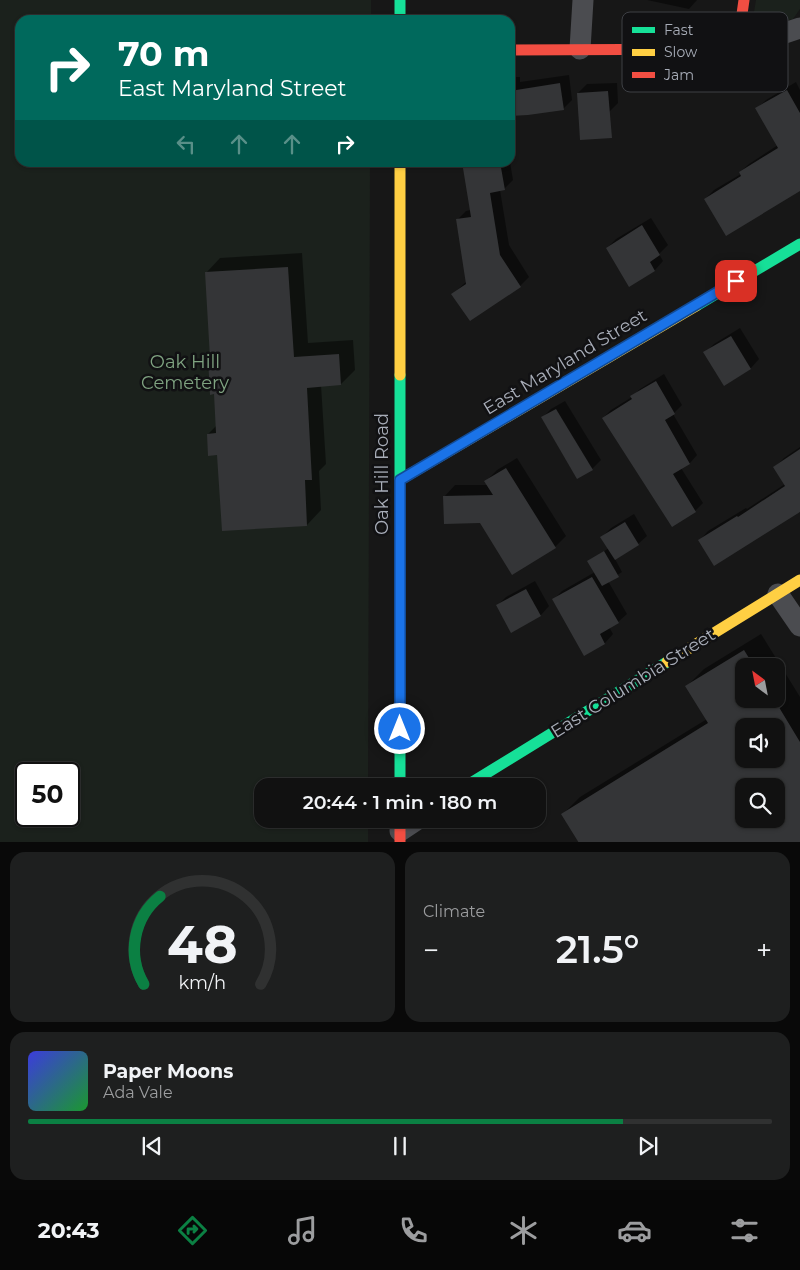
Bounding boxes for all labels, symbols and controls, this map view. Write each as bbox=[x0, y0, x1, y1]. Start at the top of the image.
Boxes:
legend bbox=[622, 12, 788, 92]
text: Fast bbox=[664, 21, 694, 39]
text: 70 m bbox=[118, 32, 209, 75]
icon: right bbox=[35, 35, 100, 100]
text: Slow bbox=[664, 43, 698, 61]
text: Jam bbox=[663, 66, 694, 84]
text: East Maryland Street bbox=[118, 75, 347, 102]
icon: left bbox=[172, 130, 200, 158]
icon: ahead bbox=[225, 130, 253, 158]
icon: ahead bbox=[278, 130, 306, 158]
icon: right bbox=[331, 130, 359, 158]
pin bbox=[715, 260, 757, 302]
icon: arrive bbox=[722, 267, 750, 295]
street label: East Maryland Street bbox=[479, 304, 651, 420]
park label: Oak Hill Cemetery bbox=[141, 351, 229, 394]
street label: Oak Hill Road bbox=[371, 413, 393, 535]
street label: East Columbia Street bbox=[547, 623, 719, 743]
north arrow bbox=[735, 658, 785, 708]
map controls bbox=[735, 658, 785, 828]
position arrow bbox=[373, 702, 425, 754]
button: sound bbox=[735, 718, 785, 768]
speed limit sign: 50 bbox=[15, 762, 80, 827]
button: search bbox=[735, 778, 785, 828]
text: 20:44 · 1 min · 180 m bbox=[303, 791, 497, 814]
text: Climate bbox=[423, 902, 485, 921]
text: 48 bbox=[167, 913, 238, 976]
text: 21.5° bbox=[556, 926, 639, 973]
text: − bbox=[423, 933, 439, 967]
text: + bbox=[756, 933, 772, 967]
text: km/h bbox=[179, 972, 226, 993]
text: Paper Moons bbox=[103, 1060, 233, 1083]
text: Ada Vale bbox=[103, 1083, 173, 1102]
icon: previous bbox=[138, 1132, 166, 1160]
icon: pause bbox=[386, 1132, 414, 1160]
icon: next bbox=[634, 1132, 662, 1160]
icon: directions bbox=[175, 1213, 210, 1248]
icon: music bbox=[285, 1213, 320, 1248]
icon: phone bbox=[396, 1213, 431, 1248]
icon: climate bbox=[506, 1213, 541, 1248]
icon: car bbox=[617, 1213, 652, 1248]
icon: filters bbox=[727, 1213, 762, 1248]
text: 20:43 bbox=[38, 1217, 99, 1244]

